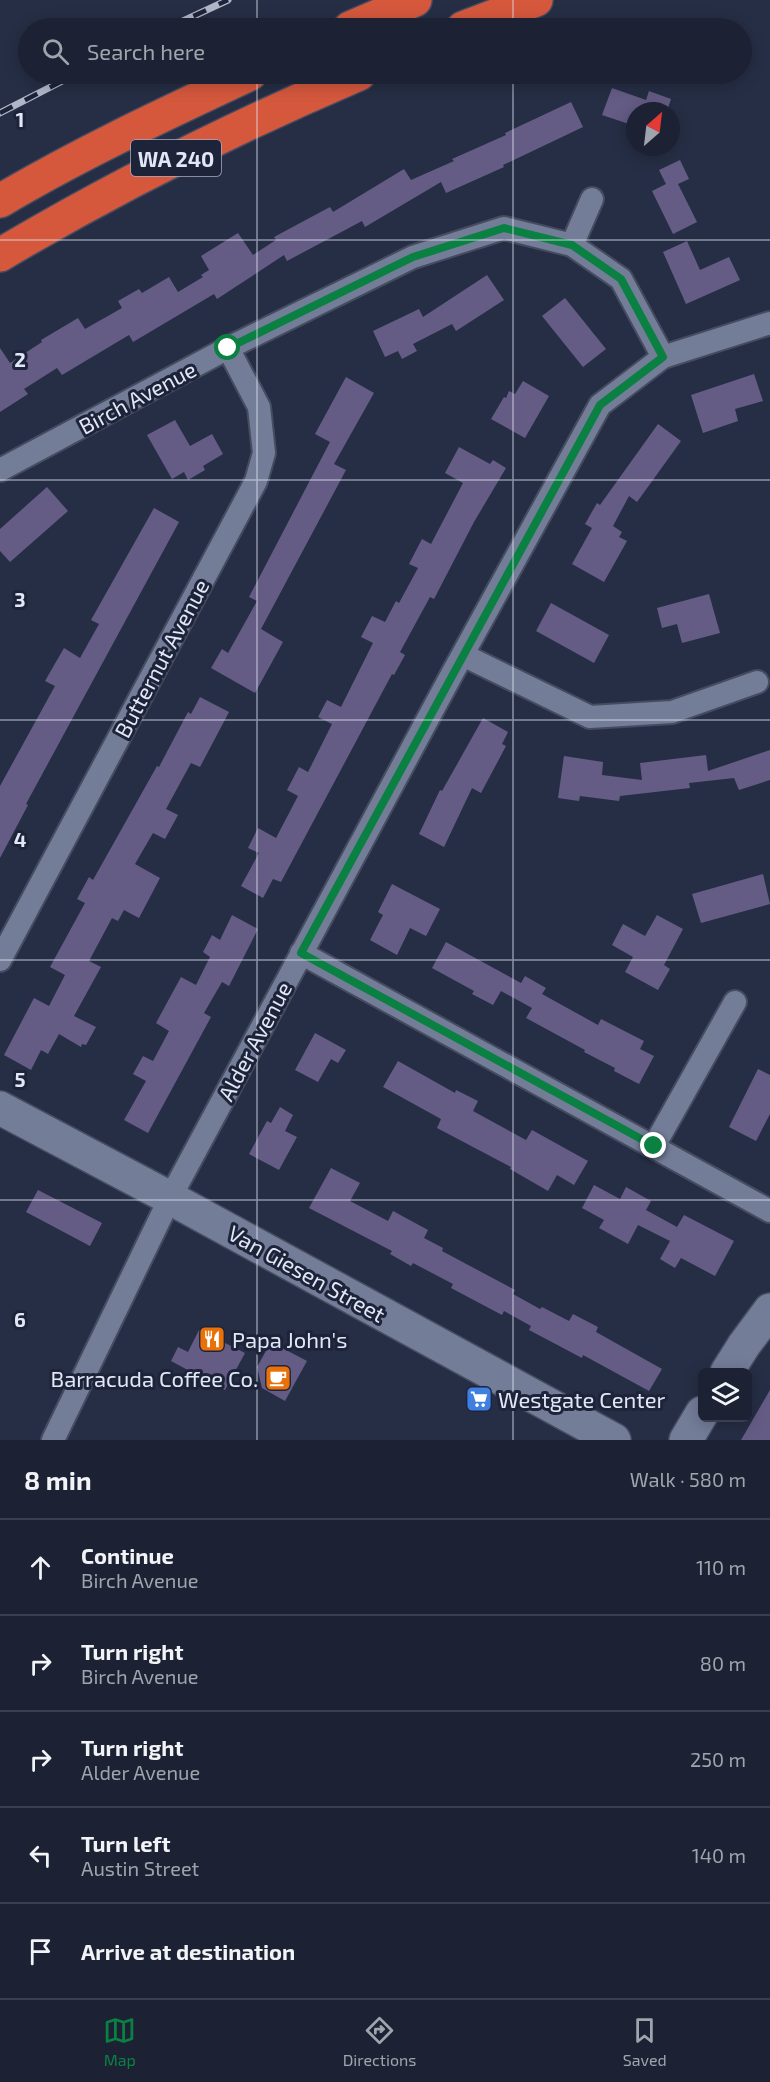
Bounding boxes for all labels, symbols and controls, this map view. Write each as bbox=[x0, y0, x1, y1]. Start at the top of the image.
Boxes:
search box bbox=[18, 18, 752, 84]
icon: search bbox=[39, 35, 72, 68]
text: Search here bbox=[87, 38, 205, 64]
north arrow bbox=[626, 102, 680, 156]
text: 1 bbox=[16, 107, 24, 131]
road number: WA 240 bbox=[131, 140, 221, 176]
route start bbox=[214, 334, 240, 360]
text: 2 bbox=[14, 347, 26, 371]
street label: Birch Avenue bbox=[74, 355, 200, 439]
street label: Butternut Avenue bbox=[108, 574, 214, 742]
text: 3 bbox=[14, 587, 26, 611]
text: 4 bbox=[14, 827, 27, 851]
street label: Alder Avenue bbox=[212, 977, 296, 1105]
text: 5 bbox=[14, 1067, 26, 1091]
route end bbox=[640, 1132, 666, 1158]
street label: Van Giesen Street bbox=[224, 1219, 390, 1327]
text: 6 bbox=[14, 1307, 26, 1331]
restaurant icon: Papa John's bbox=[197, 1324, 227, 1354]
place label: Papa John's bbox=[232, 1326, 347, 1352]
cafe icon: Barracuda Coffee Co. bbox=[263, 1363, 293, 1393]
place label: Barracuda Coffee Co. bbox=[51, 1365, 258, 1391]
map controls bbox=[698, 1368, 752, 1422]
button: layers bbox=[698, 1368, 752, 1422]
supermarket icon: Westgate Center bbox=[464, 1384, 494, 1414]
place label: Westgate Center bbox=[498, 1386, 666, 1412]
text: 8 min bbox=[24, 1464, 92, 1495]
text: Walk · 580 m bbox=[630, 1467, 746, 1491]
text: Continue bbox=[81, 1542, 174, 1568]
icon: ahead bbox=[24, 1551, 57, 1584]
text: 110 m bbox=[696, 1555, 746, 1579]
text: Birch Avenue bbox=[81, 1568, 199, 1592]
text: Turn right bbox=[81, 1638, 183, 1664]
icon: right bbox=[24, 1647, 57, 1680]
text: 80 m bbox=[700, 1651, 746, 1675]
text: Birch Avenue bbox=[81, 1664, 199, 1688]
text: Turn right bbox=[81, 1734, 183, 1760]
icon: right bbox=[24, 1743, 57, 1776]
text: 250 m bbox=[690, 1747, 746, 1771]
text: Alder Avenue bbox=[81, 1760, 200, 1784]
text: Turn left bbox=[81, 1830, 170, 1856]
icon: left bbox=[24, 1839, 57, 1872]
text: 140 m bbox=[692, 1843, 746, 1867]
text: Austin Street bbox=[81, 1856, 199, 1880]
icon: arrive bbox=[24, 1935, 57, 1968]
text: Arrive at destination bbox=[81, 1938, 295, 1964]
tab: Map bbox=[103, 2014, 136, 2069]
tab: Directions bbox=[343, 2014, 416, 2069]
tab: Saved bbox=[623, 2014, 667, 2069]

